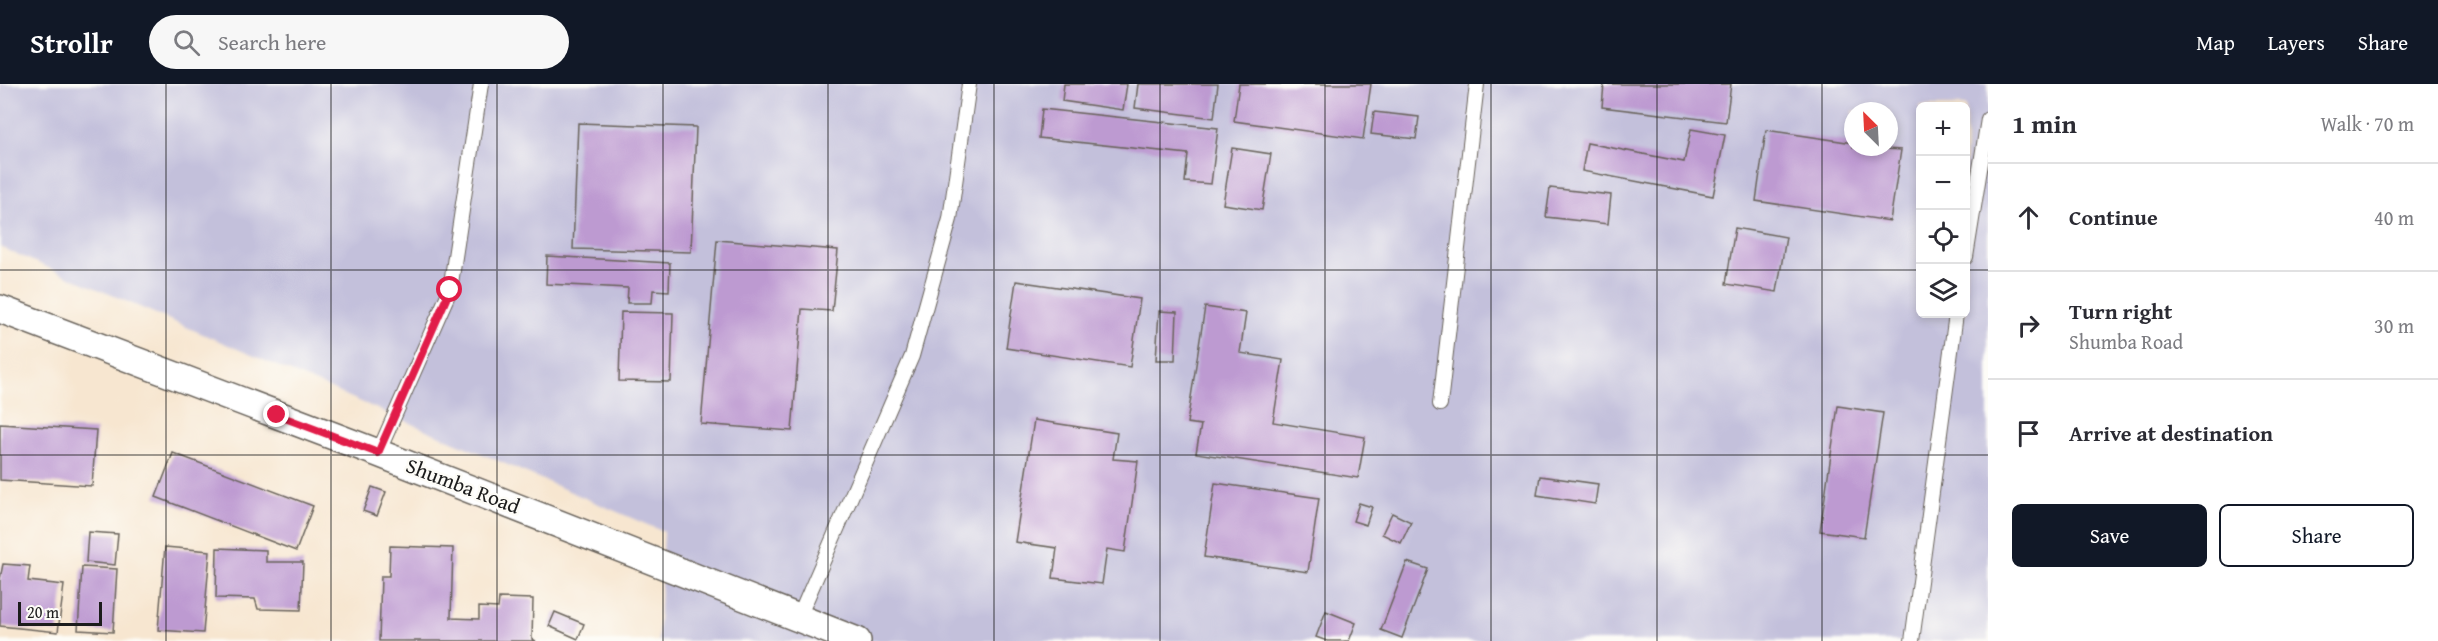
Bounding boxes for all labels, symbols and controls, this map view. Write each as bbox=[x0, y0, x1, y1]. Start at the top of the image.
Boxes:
search box bbox=[149, 15, 569, 69]
text: Strollr bbox=[30, 22, 113, 63]
icon: search bbox=[170, 26, 203, 59]
text: Search here bbox=[218, 26, 326, 58]
text: Map bbox=[2196, 27, 2235, 58]
text: Layers bbox=[2268, 27, 2325, 58]
text: Share bbox=[2358, 27, 2408, 58]
north arrow bbox=[1844, 102, 1898, 156]
map controls bbox=[1916, 102, 1970, 318]
button: + bbox=[1916, 102, 1970, 156]
text: 1 min bbox=[2012, 104, 2077, 143]
text: Walk · 70 m bbox=[2320, 109, 2414, 138]
button: − bbox=[1916, 156, 1970, 210]
icon: ahead bbox=[2012, 201, 2045, 234]
text: Continue bbox=[2069, 201, 2158, 233]
text: 40 m bbox=[2374, 203, 2414, 232]
button: locate bbox=[1916, 210, 1970, 264]
button: layers bbox=[1916, 264, 1970, 318]
route start bbox=[436, 276, 462, 302]
text: Turn right bbox=[2069, 295, 2172, 327]
icon: right bbox=[2012, 309, 2045, 342]
text: 30 m bbox=[2374, 311, 2414, 340]
text: Shumba Road bbox=[2069, 327, 2183, 356]
route end bbox=[263, 401, 289, 427]
icon: arrive bbox=[2012, 417, 2045, 450]
text: Arrive at destination bbox=[2069, 417, 2273, 449]
street label: Shumba Road bbox=[402, 450, 525, 522]
button: Save bbox=[2012, 504, 2207, 567]
button: Share bbox=[2219, 504, 2414, 567]
scale bar bbox=[18, 599, 102, 626]
text: 20 m bbox=[27, 600, 59, 624]

